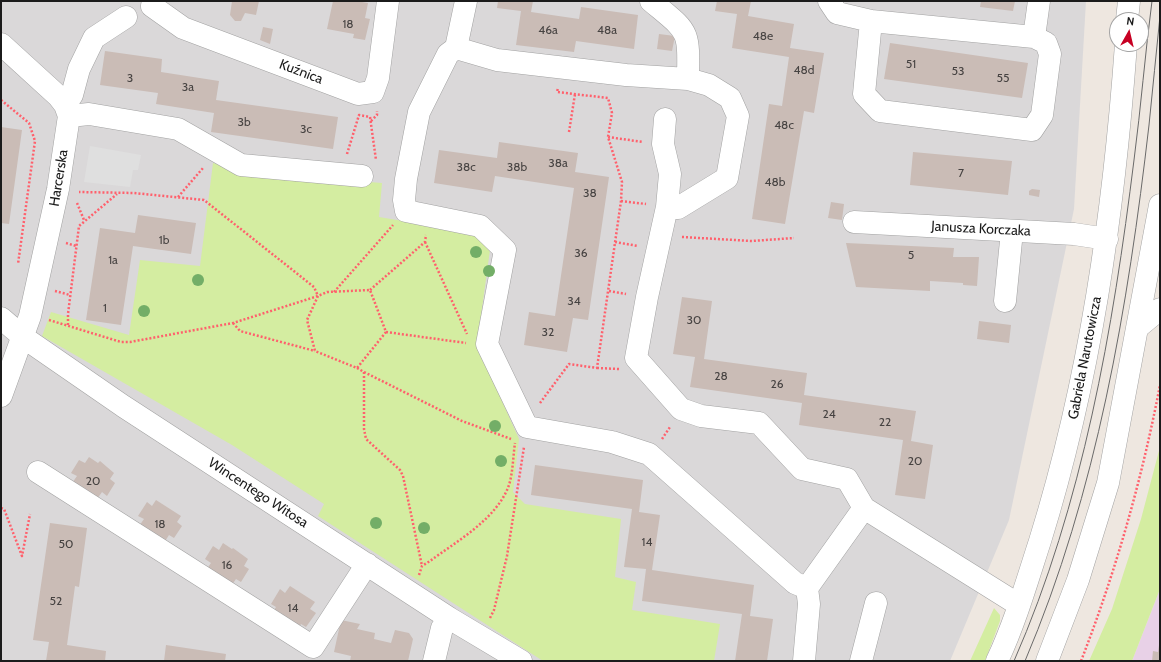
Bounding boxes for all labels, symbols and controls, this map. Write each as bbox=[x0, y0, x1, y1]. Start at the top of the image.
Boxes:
north arrow bbox=[1109, 12, 1149, 52]
text: N bbox=[1126, 14, 1135, 29]
house number: 18 bbox=[342, 17, 354, 31]
house number: 46a bbox=[538, 23, 558, 37]
house number: 48a bbox=[597, 23, 617, 37]
house number: 48e bbox=[753, 29, 773, 43]
street label: Kuźnica bbox=[277, 56, 325, 88]
house number: 51 bbox=[906, 57, 916, 71]
house number: 48d bbox=[794, 63, 814, 77]
house number: 53 bbox=[952, 64, 964, 78]
house number: 3 bbox=[127, 71, 133, 85]
house number: 55 bbox=[997, 71, 1009, 85]
house number: 3a bbox=[182, 80, 194, 94]
house number: 3b bbox=[237, 115, 251, 129]
house number: 48c bbox=[774, 118, 794, 132]
house number: 3c bbox=[300, 122, 312, 136]
street label: Harcerska bbox=[46, 148, 72, 208]
house number: 38a bbox=[548, 156, 568, 170]
house number: 38c bbox=[456, 160, 476, 174]
house number: 38b bbox=[507, 160, 527, 174]
house number: 7 bbox=[958, 166, 964, 180]
house number: 48b bbox=[765, 175, 785, 189]
house number: 38 bbox=[583, 186, 597, 200]
street label: Janusza Korczaka bbox=[931, 218, 1031, 240]
house number: 1b bbox=[159, 233, 169, 247]
house number: 36 bbox=[574, 246, 588, 260]
house number: 5 bbox=[908, 248, 914, 262]
house number: 1a bbox=[108, 253, 118, 267]
house number: 34 bbox=[567, 294, 581, 308]
street label: Gabriela Narutowicza bbox=[1065, 295, 1105, 421]
house number: 1 bbox=[103, 301, 107, 315]
house number: 30 bbox=[687, 313, 701, 327]
house number: 32 bbox=[542, 325, 554, 339]
house number: 28 bbox=[714, 369, 728, 383]
house number: 26 bbox=[770, 377, 784, 391]
house number: 24 bbox=[822, 407, 836, 421]
house number: 22 bbox=[879, 415, 891, 429]
street label: Wincentego Witosa bbox=[205, 454, 311, 532]
house number: 20 bbox=[908, 454, 922, 468]
house number: 20 bbox=[86, 474, 100, 488]
house number: 18 bbox=[154, 517, 166, 531]
house number: 14 bbox=[642, 535, 652, 549]
house number: 50 bbox=[59, 537, 73, 551]
house number: 16 bbox=[222, 558, 232, 572]
house number: 52 bbox=[50, 594, 62, 608]
house number: 14 bbox=[288, 601, 298, 615]

